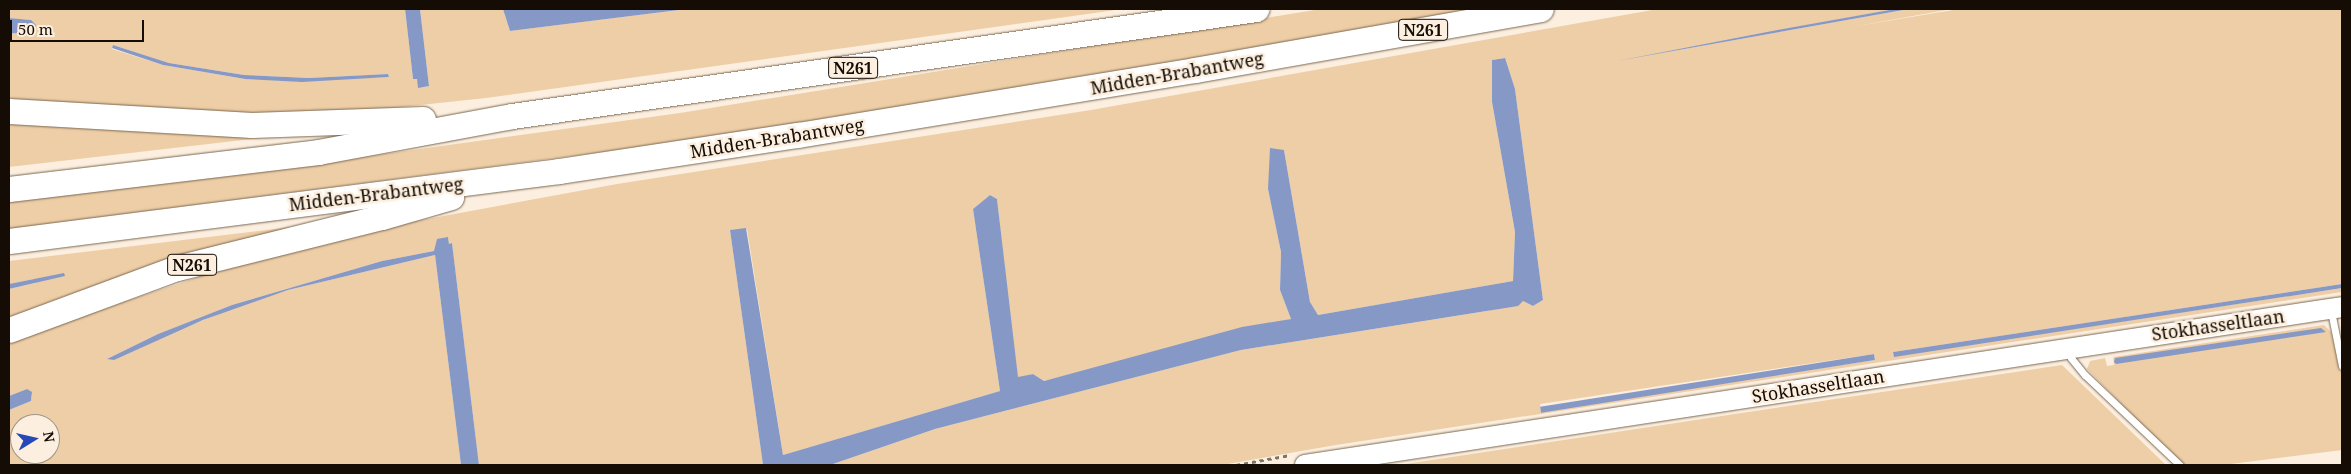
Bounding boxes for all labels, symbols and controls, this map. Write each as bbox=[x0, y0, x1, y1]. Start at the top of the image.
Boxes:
scale bar bbox=[12, 10, 146, 42]
road number: N261 bbox=[1398, 16, 1448, 44]
text: 50 m bbox=[18, 19, 53, 39]
street label: Midden-Brabantweg bbox=[1089, 47, 1265, 99]
road number: N261 bbox=[828, 54, 878, 82]
street label: Midden-Brabantweg bbox=[689, 114, 865, 162]
street label: Midden-Brabantweg bbox=[288, 173, 464, 215]
road number: N261 bbox=[167, 252, 217, 278]
street label: Stokhasseltlaan bbox=[2150, 305, 2286, 345]
street label: Stokhasseltlaan bbox=[1750, 365, 1886, 407]
north arrow bbox=[10, 414, 60, 464]
text: N bbox=[39, 430, 60, 444]

